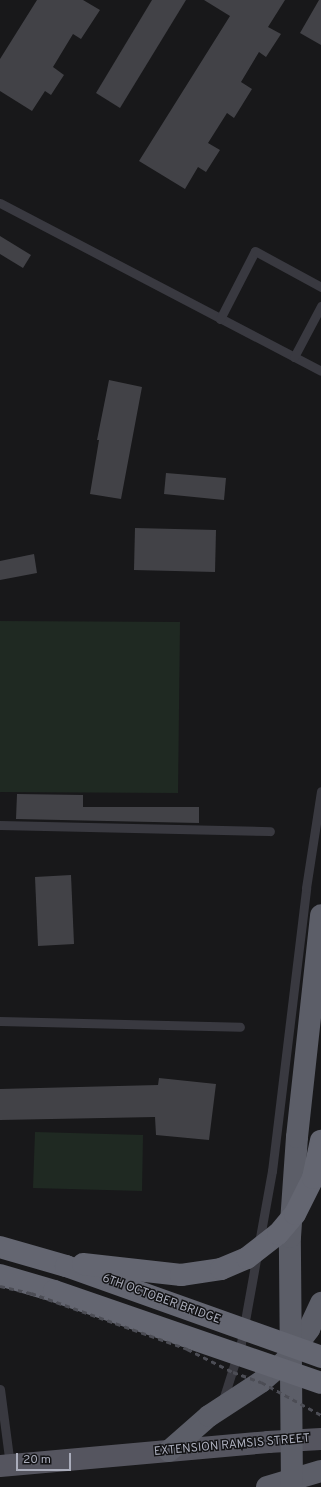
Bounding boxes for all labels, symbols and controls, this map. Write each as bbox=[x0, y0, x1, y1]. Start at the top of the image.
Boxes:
street label: 6TH OCTOBER BRIDGE bbox=[100, 1272, 222, 1328]
street label: EXTENSION RAMSIS STREET bbox=[153, 1432, 311, 1460]
scale bar bbox=[18, 1445, 73, 1471]
text: 20 m bbox=[23, 1452, 51, 1468]

